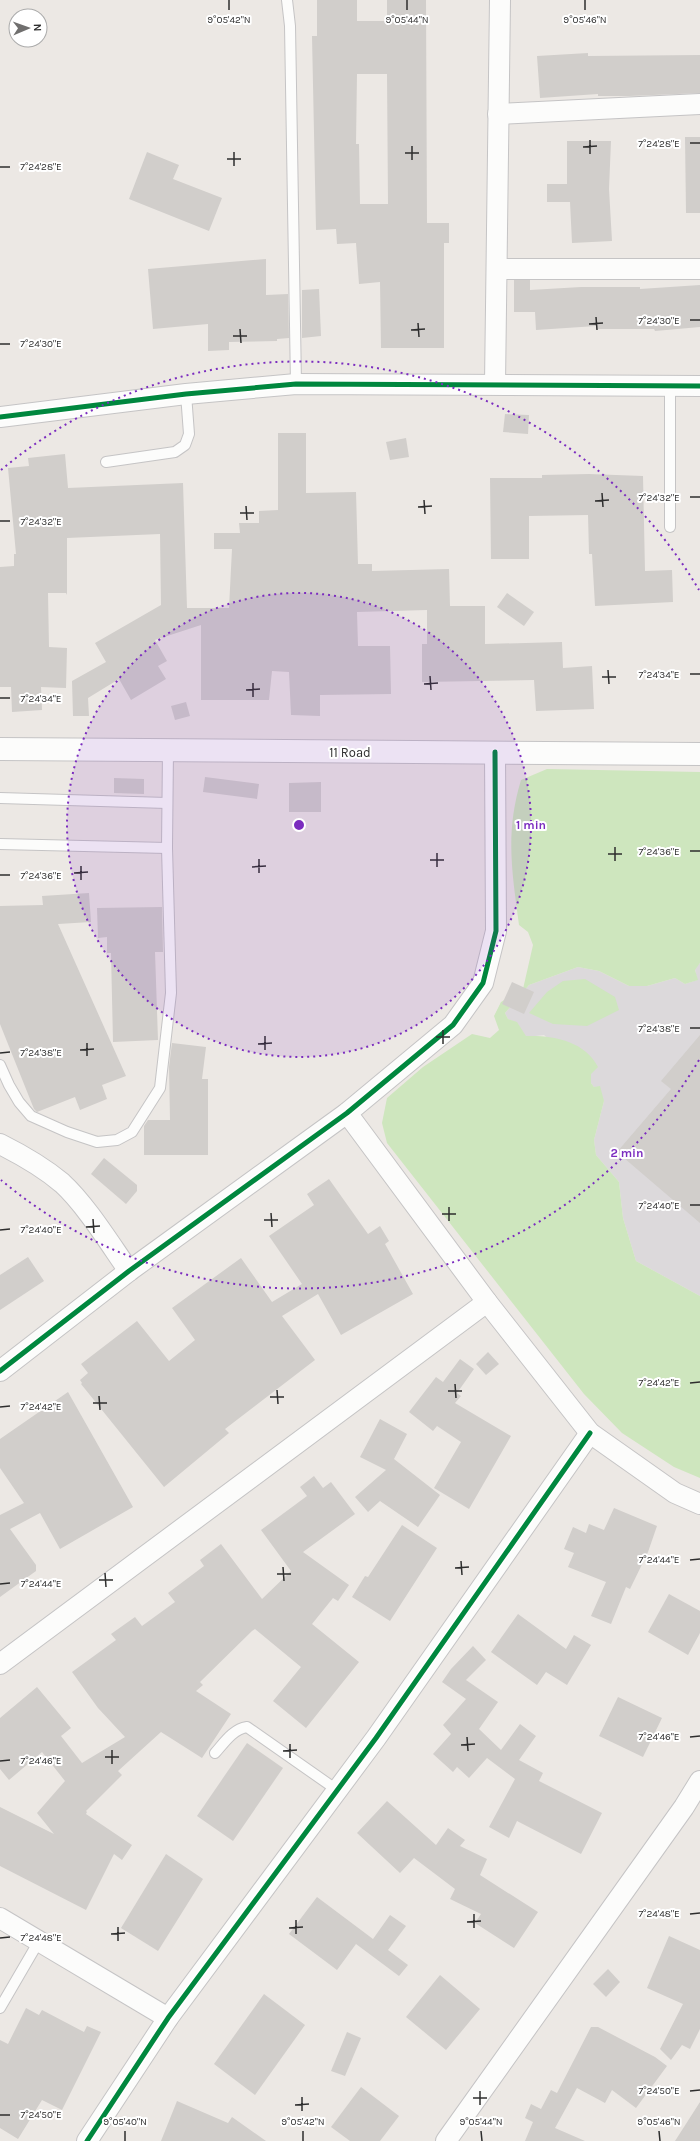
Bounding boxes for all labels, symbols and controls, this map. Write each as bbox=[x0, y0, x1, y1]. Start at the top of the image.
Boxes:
north arrow bbox=[8, 8, 48, 48]
text: 9°05'42"N bbox=[207, 14, 251, 26]
text: 9°05'44"N bbox=[385, 14, 429, 26]
text: 9°05'46"N bbox=[563, 14, 607, 26]
text: N bbox=[31, 23, 44, 32]
text: 7°24'28"E bbox=[638, 138, 680, 150]
text: 7°24'28"E bbox=[20, 161, 62, 173]
text: 7°24'30"E bbox=[638, 315, 680, 327]
text: 7°24'30"E bbox=[20, 338, 62, 350]
text: 7°24'32"E bbox=[638, 492, 680, 504]
text: 7°24'32"E bbox=[20, 516, 62, 528]
text: 7°24'34"E bbox=[639, 669, 680, 681]
text: 7°24'34"E bbox=[21, 693, 62, 705]
street label: 11 Road bbox=[329, 745, 371, 760]
centre of rings bbox=[292, 818, 306, 832]
text: 1 min bbox=[516, 818, 546, 832]
text: 7°24'36"E bbox=[638, 846, 680, 858]
text: 7°24'36"E bbox=[20, 870, 62, 882]
text: 7°24'38"E bbox=[638, 1023, 680, 1035]
text: 7°24'38"E bbox=[20, 1047, 62, 1059]
text: 2 min bbox=[610, 1146, 644, 1160]
text: 7°24'40"E bbox=[638, 1200, 680, 1212]
text: 7°24'40"E bbox=[20, 1224, 62, 1236]
text: 7°24'42"E bbox=[639, 1377, 679, 1389]
text: 7°24'42"E bbox=[21, 1401, 61, 1413]
text: 7°24'44"E bbox=[639, 1554, 679, 1566]
text: 7°24'44"E bbox=[21, 1578, 61, 1590]
text: 7°24'46"E bbox=[639, 1731, 679, 1743]
text: 7°24'46"E bbox=[21, 1755, 61, 1767]
text: 7°24'48"E bbox=[638, 1908, 680, 1920]
text: 7°24'48"E bbox=[20, 1932, 62, 1944]
text: 7°24'50"E bbox=[638, 2085, 680, 2097]
text: 7°24'50"E bbox=[20, 2109, 62, 2121]
text: 9°05'40"N bbox=[103, 2116, 147, 2128]
text: 9°05'42"N bbox=[281, 2116, 325, 2128]
text: 9°05'44"N bbox=[459, 2116, 503, 2128]
text: 9°05'46"N bbox=[637, 2116, 681, 2128]

